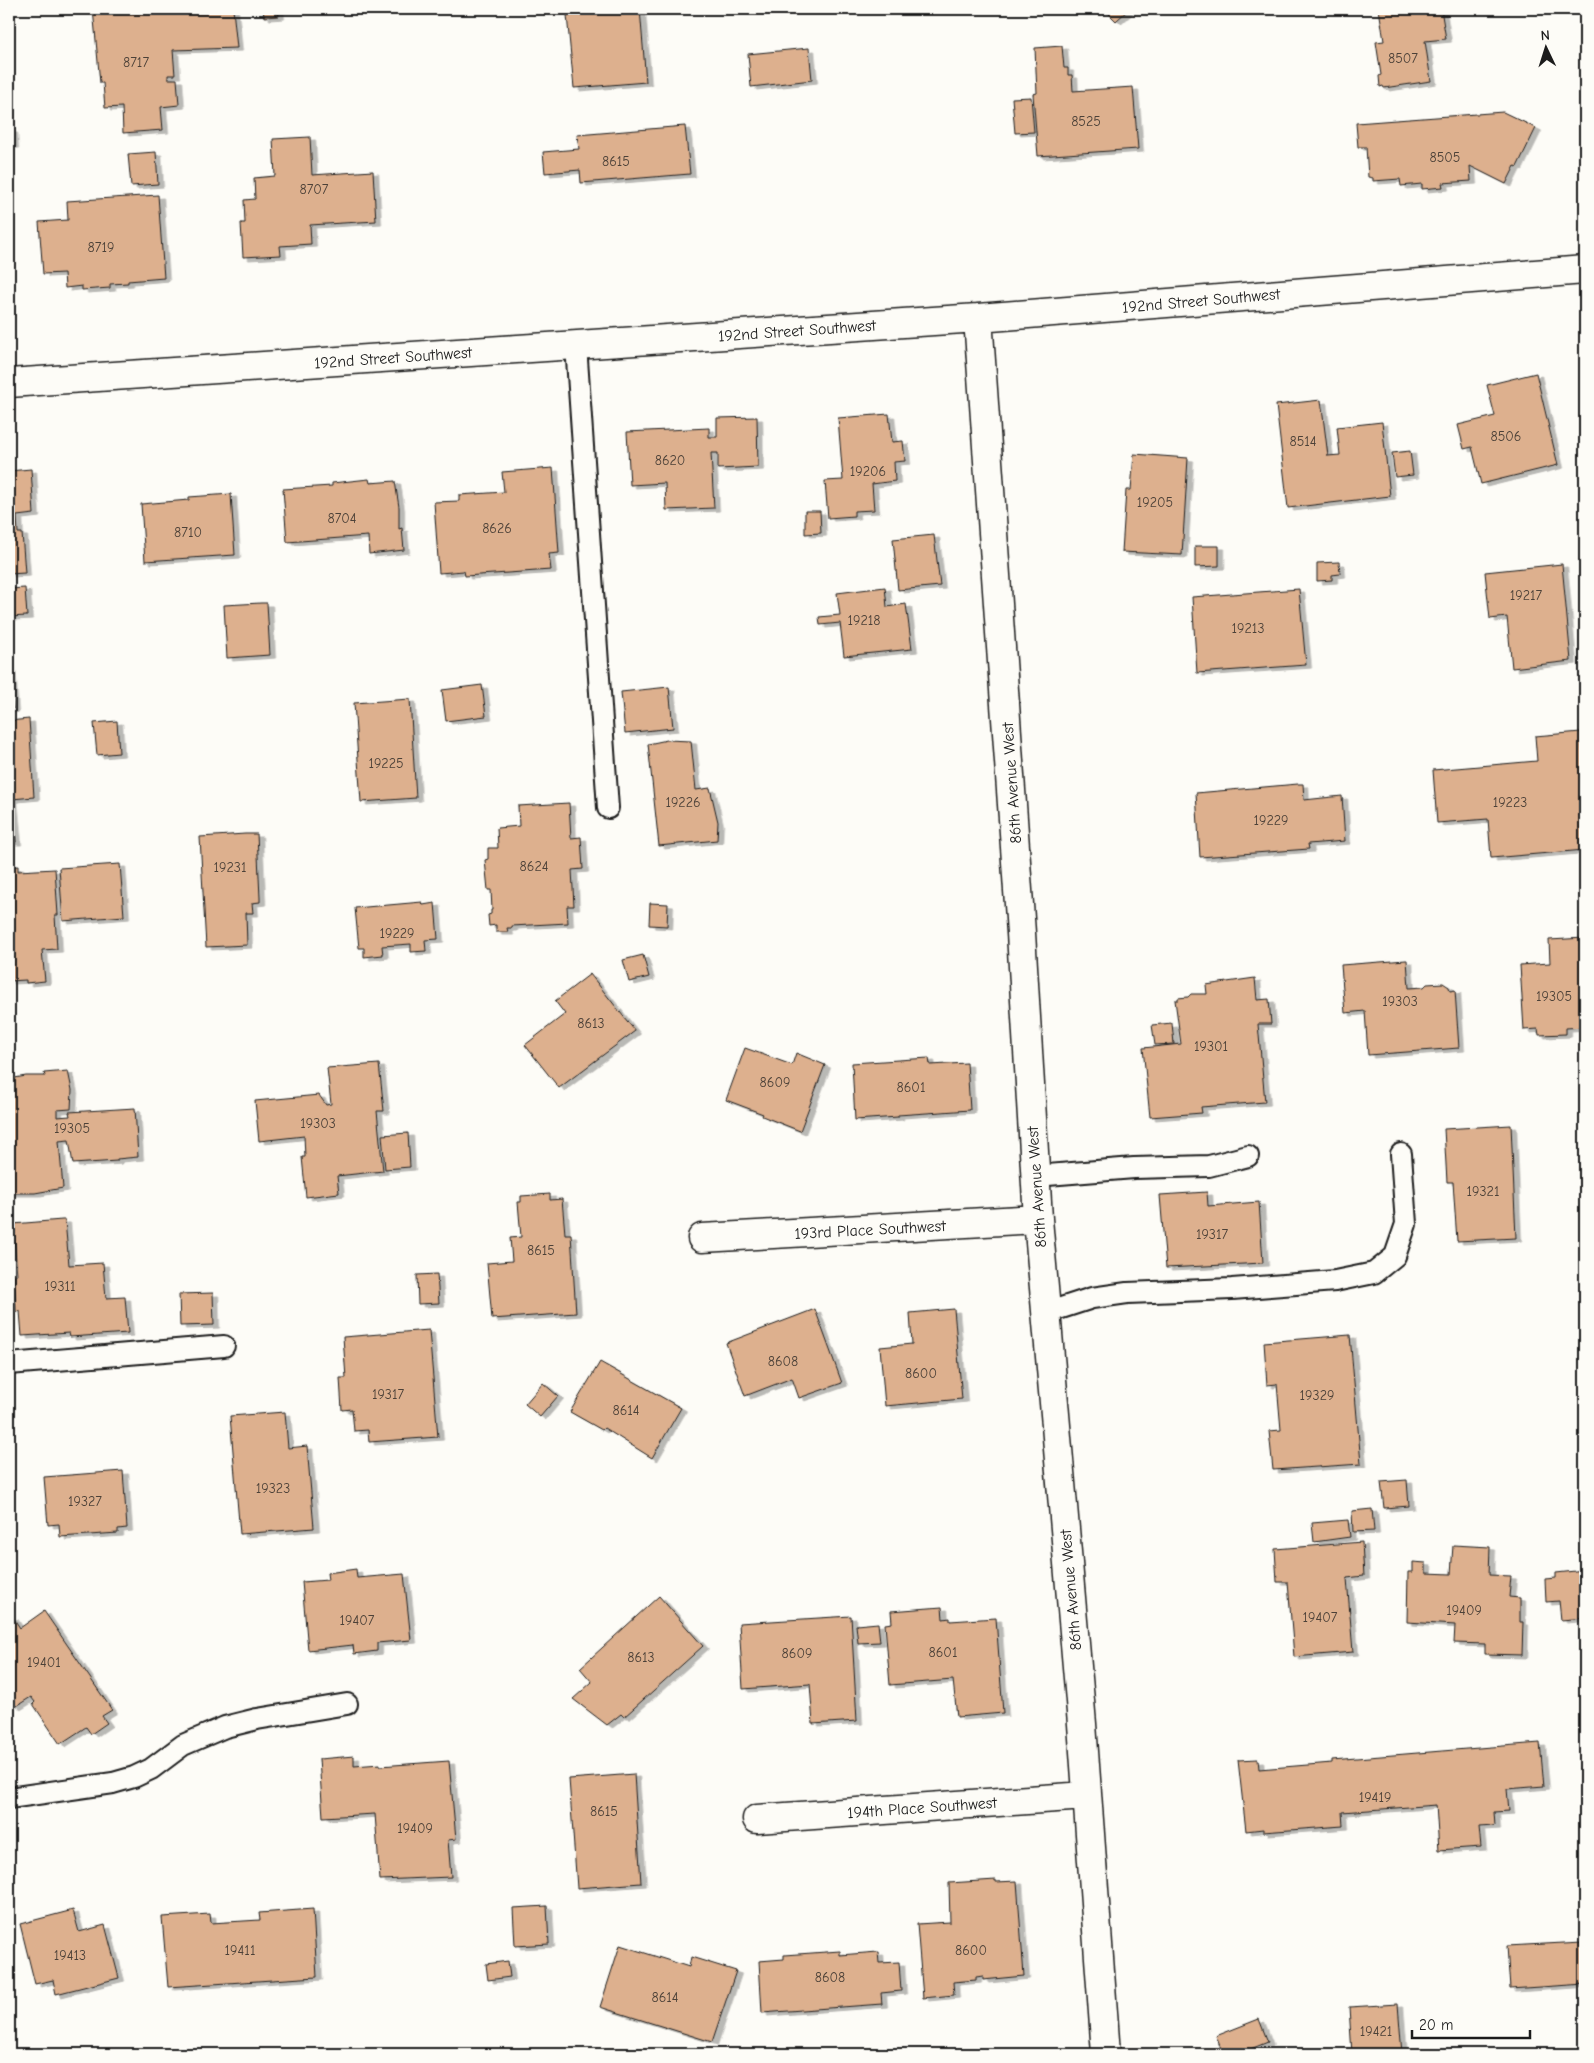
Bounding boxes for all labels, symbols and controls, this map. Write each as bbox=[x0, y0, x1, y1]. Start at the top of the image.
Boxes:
north arrow bbox=[1522, 22, 1572, 72]
text: N bbox=[1540, 27, 1550, 44]
house number: 8507 bbox=[1388, 50, 1418, 67]
house number: 8717 bbox=[123, 54, 149, 71]
house number: 8525 bbox=[1071, 113, 1101, 130]
house number: 8505 bbox=[1430, 149, 1460, 166]
house number: 8615 bbox=[602, 153, 630, 170]
house number: 8707 bbox=[300, 181, 329, 198]
house number: 8719 bbox=[88, 239, 114, 256]
street label: 192nd Street Southwest bbox=[1121, 285, 1281, 317]
street label: 192nd Street Southwest bbox=[717, 316, 877, 346]
street label: 192nd Street Southwest bbox=[313, 343, 473, 373]
house number: 8506 bbox=[1491, 428, 1521, 445]
house number: 8514 bbox=[1289, 433, 1317, 450]
house number: 8620 bbox=[655, 452, 685, 469]
house number: 19206 bbox=[850, 463, 886, 480]
house number: 19205 bbox=[1137, 494, 1173, 511]
house number: 8704 bbox=[327, 510, 357, 527]
house number: 8626 bbox=[482, 520, 512, 537]
house number: 8710 bbox=[174, 524, 202, 541]
house number: 19217 bbox=[1510, 587, 1543, 604]
house number: 19218 bbox=[847, 612, 881, 629]
house number: 19213 bbox=[1232, 620, 1264, 637]
street label: 86th Avenue West bbox=[999, 721, 1025, 844]
house number: 19225 bbox=[368, 755, 404, 772]
house number: 19226 bbox=[665, 794, 701, 811]
house number: 19223 bbox=[1493, 794, 1527, 811]
house number: 19229 bbox=[1253, 812, 1289, 829]
house number: 8624 bbox=[520, 858, 549, 875]
house number: 19231 bbox=[214, 859, 246, 876]
house number: 19229 bbox=[379, 925, 415, 942]
house number: 19305 bbox=[1536, 988, 1572, 1005]
house number: 19303 bbox=[1382, 993, 1418, 1010]
house number: 8613 bbox=[577, 1015, 605, 1032]
house number: 19301 bbox=[1194, 1038, 1228, 1055]
house number: 8609 bbox=[760, 1074, 790, 1091]
house number: 8601 bbox=[897, 1079, 925, 1096]
house number: 19303 bbox=[300, 1115, 336, 1132]
house number: 19305 bbox=[54, 1120, 90, 1137]
street label: 86th Avenue West bbox=[1024, 1125, 1050, 1248]
house number: 19321 bbox=[1467, 1183, 1499, 1200]
street label: 193rd Place Southwest bbox=[794, 1217, 947, 1243]
house number: 19317 bbox=[1196, 1226, 1228, 1243]
house number: 8615 bbox=[527, 1242, 555, 1259]
house number: 19311 bbox=[44, 1278, 76, 1295]
house number: 8608 bbox=[768, 1353, 798, 1370]
house number: 8600 bbox=[905, 1365, 937, 1382]
house number: 19317 bbox=[372, 1386, 404, 1403]
house number: 19329 bbox=[1300, 1387, 1334, 1404]
house number: 8614 bbox=[612, 1402, 640, 1419]
house number: 19323 bbox=[256, 1480, 290, 1497]
house number: 19327 bbox=[68, 1493, 102, 1510]
street label: 86th Avenue West bbox=[1057, 1528, 1085, 1651]
house number: 19409 bbox=[1446, 1602, 1482, 1619]
house number: 19407 bbox=[1303, 1609, 1338, 1626]
house number: 19407 bbox=[340, 1612, 375, 1629]
house number: 8601 bbox=[929, 1644, 957, 1661]
house number: 8609 bbox=[782, 1645, 812, 1662]
house number: 8613 bbox=[627, 1649, 655, 1666]
house number: 19401 bbox=[27, 1654, 61, 1671]
house number: 19419 bbox=[1359, 1789, 1391, 1806]
street label: 194th Place Southwest bbox=[847, 1794, 998, 1822]
house number: 8615 bbox=[590, 1803, 618, 1820]
house number: 19409 bbox=[397, 1820, 433, 1837]
house number: 19411 bbox=[225, 1942, 255, 1959]
house number: 8600 bbox=[955, 1942, 987, 1959]
house number: 19413 bbox=[54, 1947, 86, 1964]
house number: 8608 bbox=[815, 1969, 845, 1986]
house number: 8614 bbox=[651, 1989, 679, 2006]
scale bar bbox=[1412, 2008, 1529, 2040]
text: 20 m bbox=[1419, 2016, 1453, 2034]
house number: 19421 bbox=[1360, 2023, 1392, 2040]

